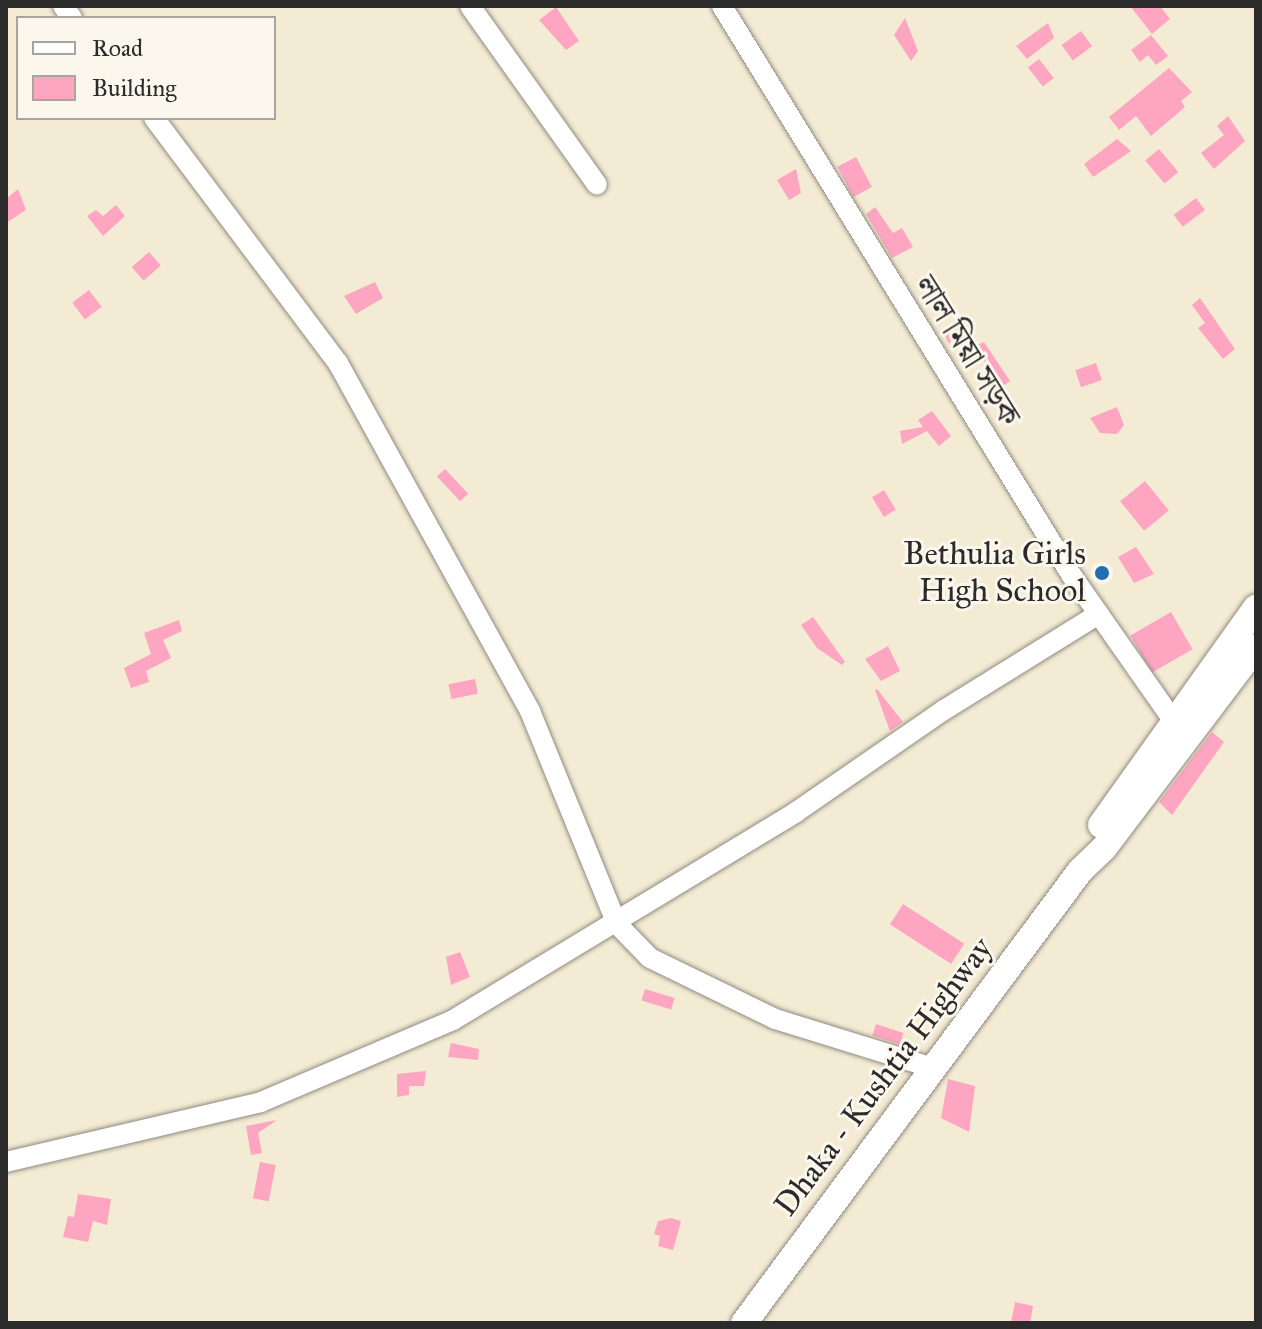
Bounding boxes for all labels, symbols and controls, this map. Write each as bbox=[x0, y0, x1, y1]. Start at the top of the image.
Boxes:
legend bbox=[16, 16, 276, 120]
text: Road bbox=[92, 33, 143, 63]
text: Building bbox=[92, 73, 177, 103]
street label: লাল মিয়া সড়ক bbox=[906, 269, 1028, 433]
place label: Bethulia Girls High School bbox=[903, 536, 1086, 611]
marker: Bethulia Girls High School bbox=[1093, 564, 1111, 582]
street label: Dhaka - Kushtia Highway bbox=[767, 930, 1001, 1224]

